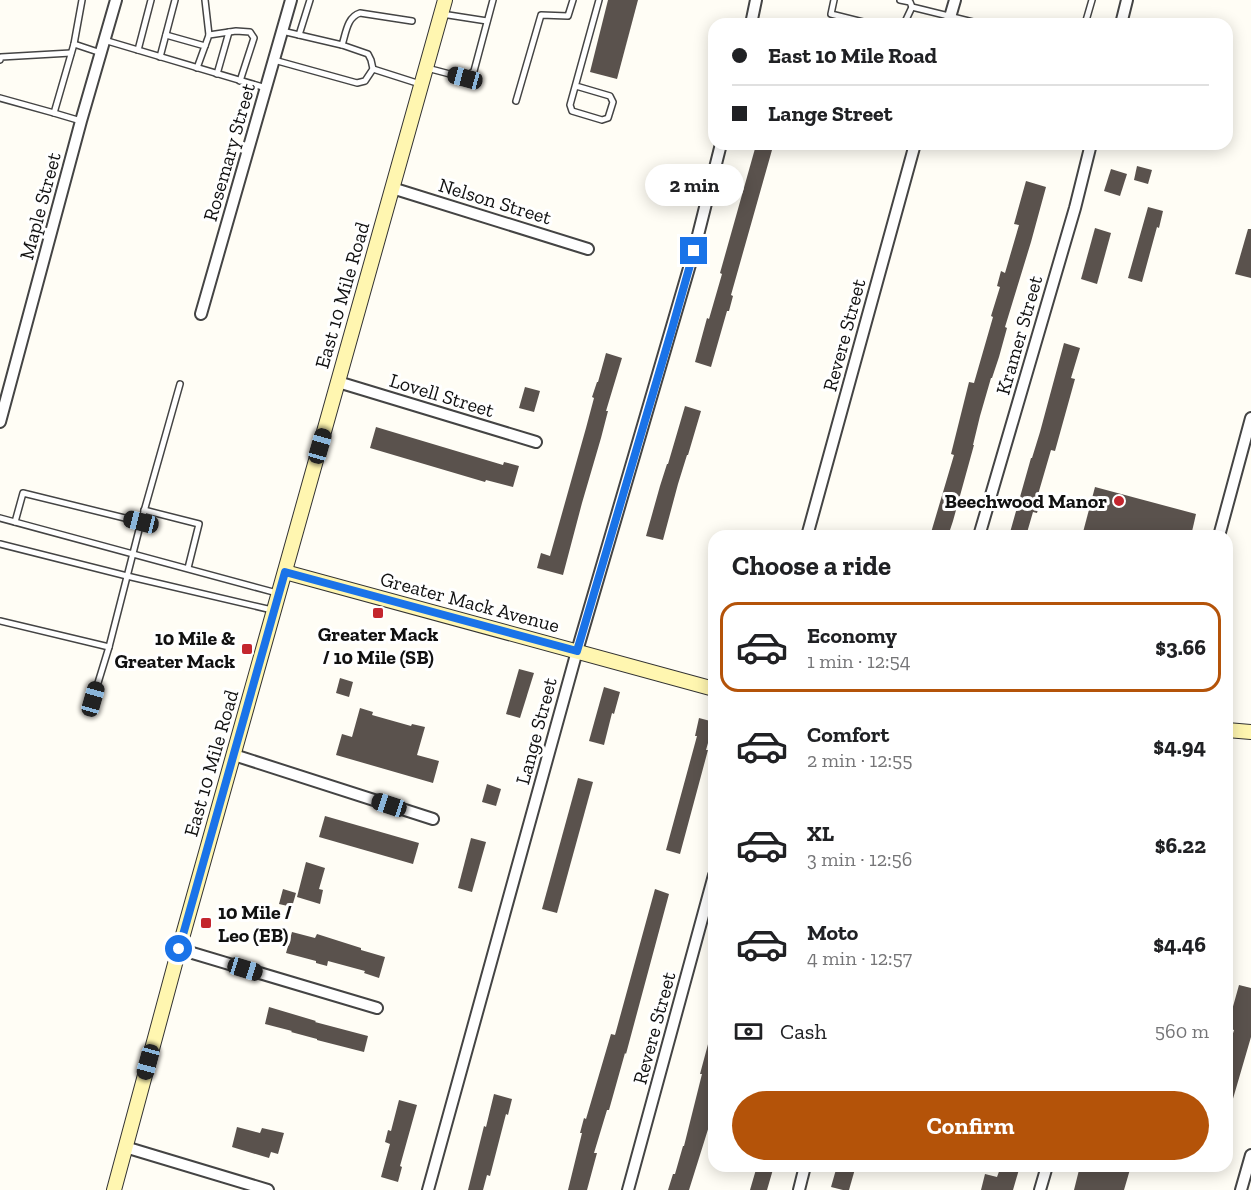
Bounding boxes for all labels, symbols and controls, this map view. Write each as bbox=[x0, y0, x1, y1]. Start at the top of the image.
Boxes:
text: East 10 Mile Road bbox=[768, 42, 937, 69]
car bbox=[445, 65, 485, 91]
street label: Rosemary Street bbox=[198, 79, 260, 224]
text: Lange Street bbox=[768, 100, 892, 127]
street label: Maple Street bbox=[14, 149, 66, 262]
callout: 2 min bbox=[644, 164, 744, 206]
street label: Nelson Street bbox=[436, 172, 555, 230]
text: 2 min bbox=[670, 173, 719, 197]
street label: East 10 Mile Road bbox=[310, 219, 374, 371]
route end bbox=[680, 237, 707, 264]
street label: Kramer Street bbox=[991, 272, 1048, 397]
street label: Revere Street bbox=[817, 276, 871, 394]
street label: Lovell Street bbox=[387, 368, 498, 422]
car bbox=[306, 426, 334, 466]
place label: Beechwood Manor bbox=[944, 489, 1107, 513]
marker: Beechwood Manor bbox=[1112, 494, 1126, 508]
car bbox=[121, 509, 161, 535]
text: Choose a ride bbox=[732, 550, 891, 582]
street label: Greater Mack Avenue bbox=[378, 566, 562, 638]
marker: Greater Mack / 10 Mile (SB) bbox=[371, 606, 385, 620]
icon: car bbox=[735, 620, 789, 674]
place label: Greater Mack / 10 Mile (SB) bbox=[318, 622, 438, 669]
text: Economy bbox=[807, 622, 897, 649]
place label: 10 Mile & Greater Mack bbox=[114, 626, 235, 673]
text: $3.66 bbox=[1155, 634, 1206, 661]
marker: 10 Mile & Greater Mack bbox=[240, 642, 254, 656]
text: 1 min · 12:54 bbox=[807, 649, 911, 673]
street label: Lange Street bbox=[510, 674, 562, 787]
car bbox=[79, 679, 107, 719]
street label: East 10 Mile Road bbox=[179, 687, 243, 839]
icon: car bbox=[735, 719, 789, 773]
text: Comfort bbox=[807, 721, 889, 748]
text: $4.94 bbox=[1153, 733, 1206, 760]
text: 2 min · 12:55 bbox=[807, 748, 913, 772]
car bbox=[369, 791, 409, 819]
icon: car bbox=[735, 818, 789, 872]
text: XL bbox=[807, 820, 834, 847]
text: $6.22 bbox=[1155, 832, 1206, 859]
text: 3 min · 12:56 bbox=[807, 847, 912, 871]
place label: 10 Mile / Leo (EB) bbox=[218, 900, 292, 947]
marker: 10 Mile / Leo (EB) bbox=[199, 916, 213, 930]
icon: car bbox=[735, 917, 789, 971]
text: Moto bbox=[807, 919, 858, 946]
text: $4.46 bbox=[1153, 931, 1206, 958]
route start bbox=[165, 935, 192, 962]
text: 4 min · 12:57 bbox=[807, 946, 912, 970]
car bbox=[225, 955, 265, 983]
street label: Revere Street bbox=[627, 969, 681, 1087]
icon: cash bbox=[732, 1015, 765, 1048]
text: Cash bbox=[780, 1018, 827, 1045]
text: 560 m bbox=[1155, 1019, 1209, 1043]
car bbox=[135, 1042, 161, 1082]
button: Confirm bbox=[732, 1091, 1209, 1160]

